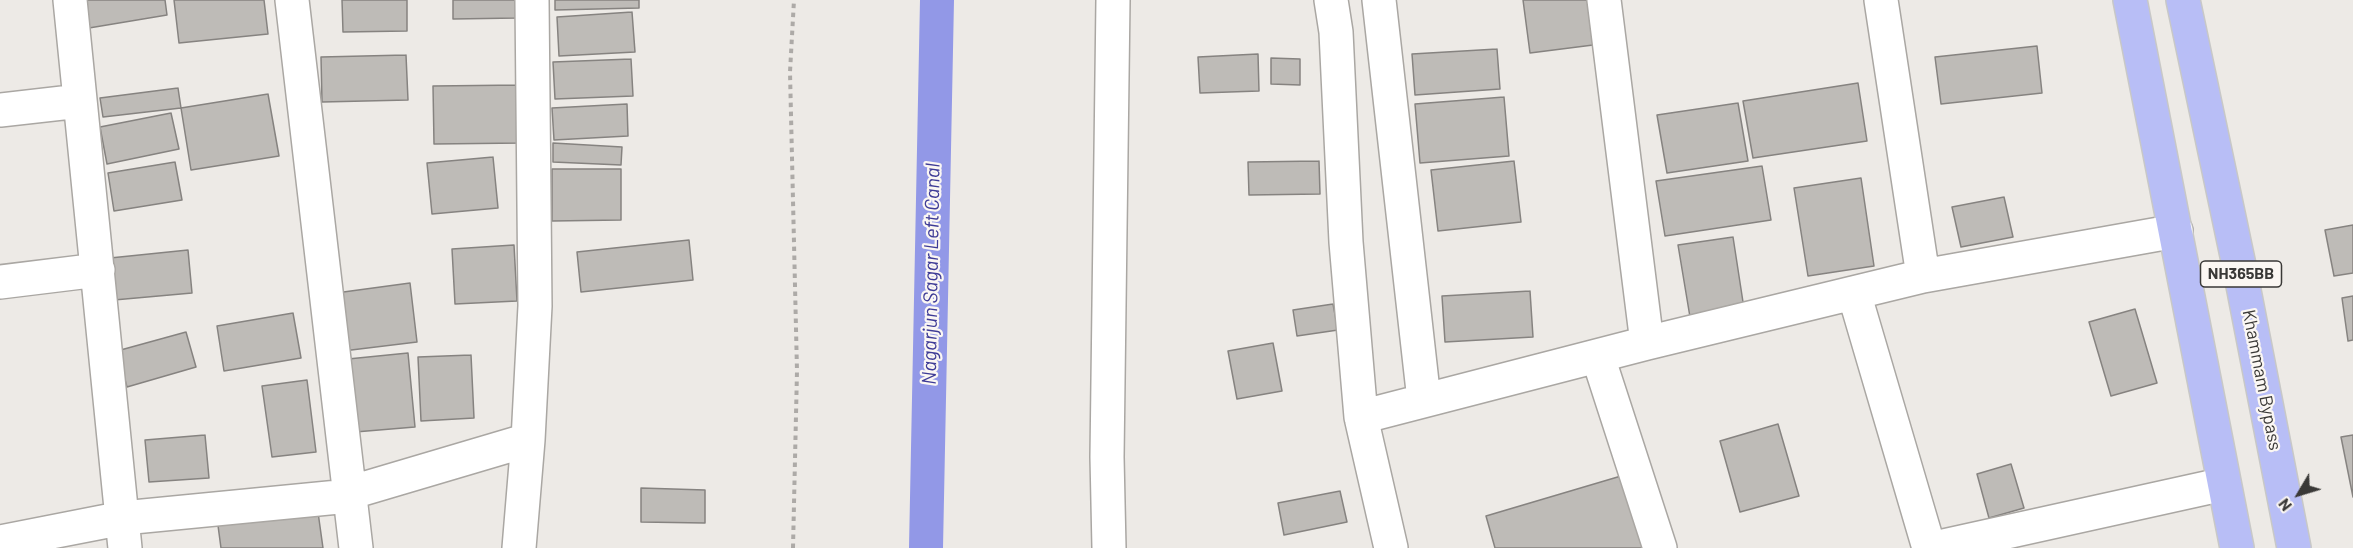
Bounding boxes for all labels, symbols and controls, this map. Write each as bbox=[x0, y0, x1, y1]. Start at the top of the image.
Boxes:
water label: Nagarjun Sagar Left Canal bbox=[917, 163, 945, 385]
road number: NH365BB bbox=[2200, 261, 2282, 287]
street label: Khammam Bypass bbox=[2238, 308, 2286, 452]
north arrow bbox=[2269, 464, 2329, 524]
text: N bbox=[2274, 495, 2295, 515]

